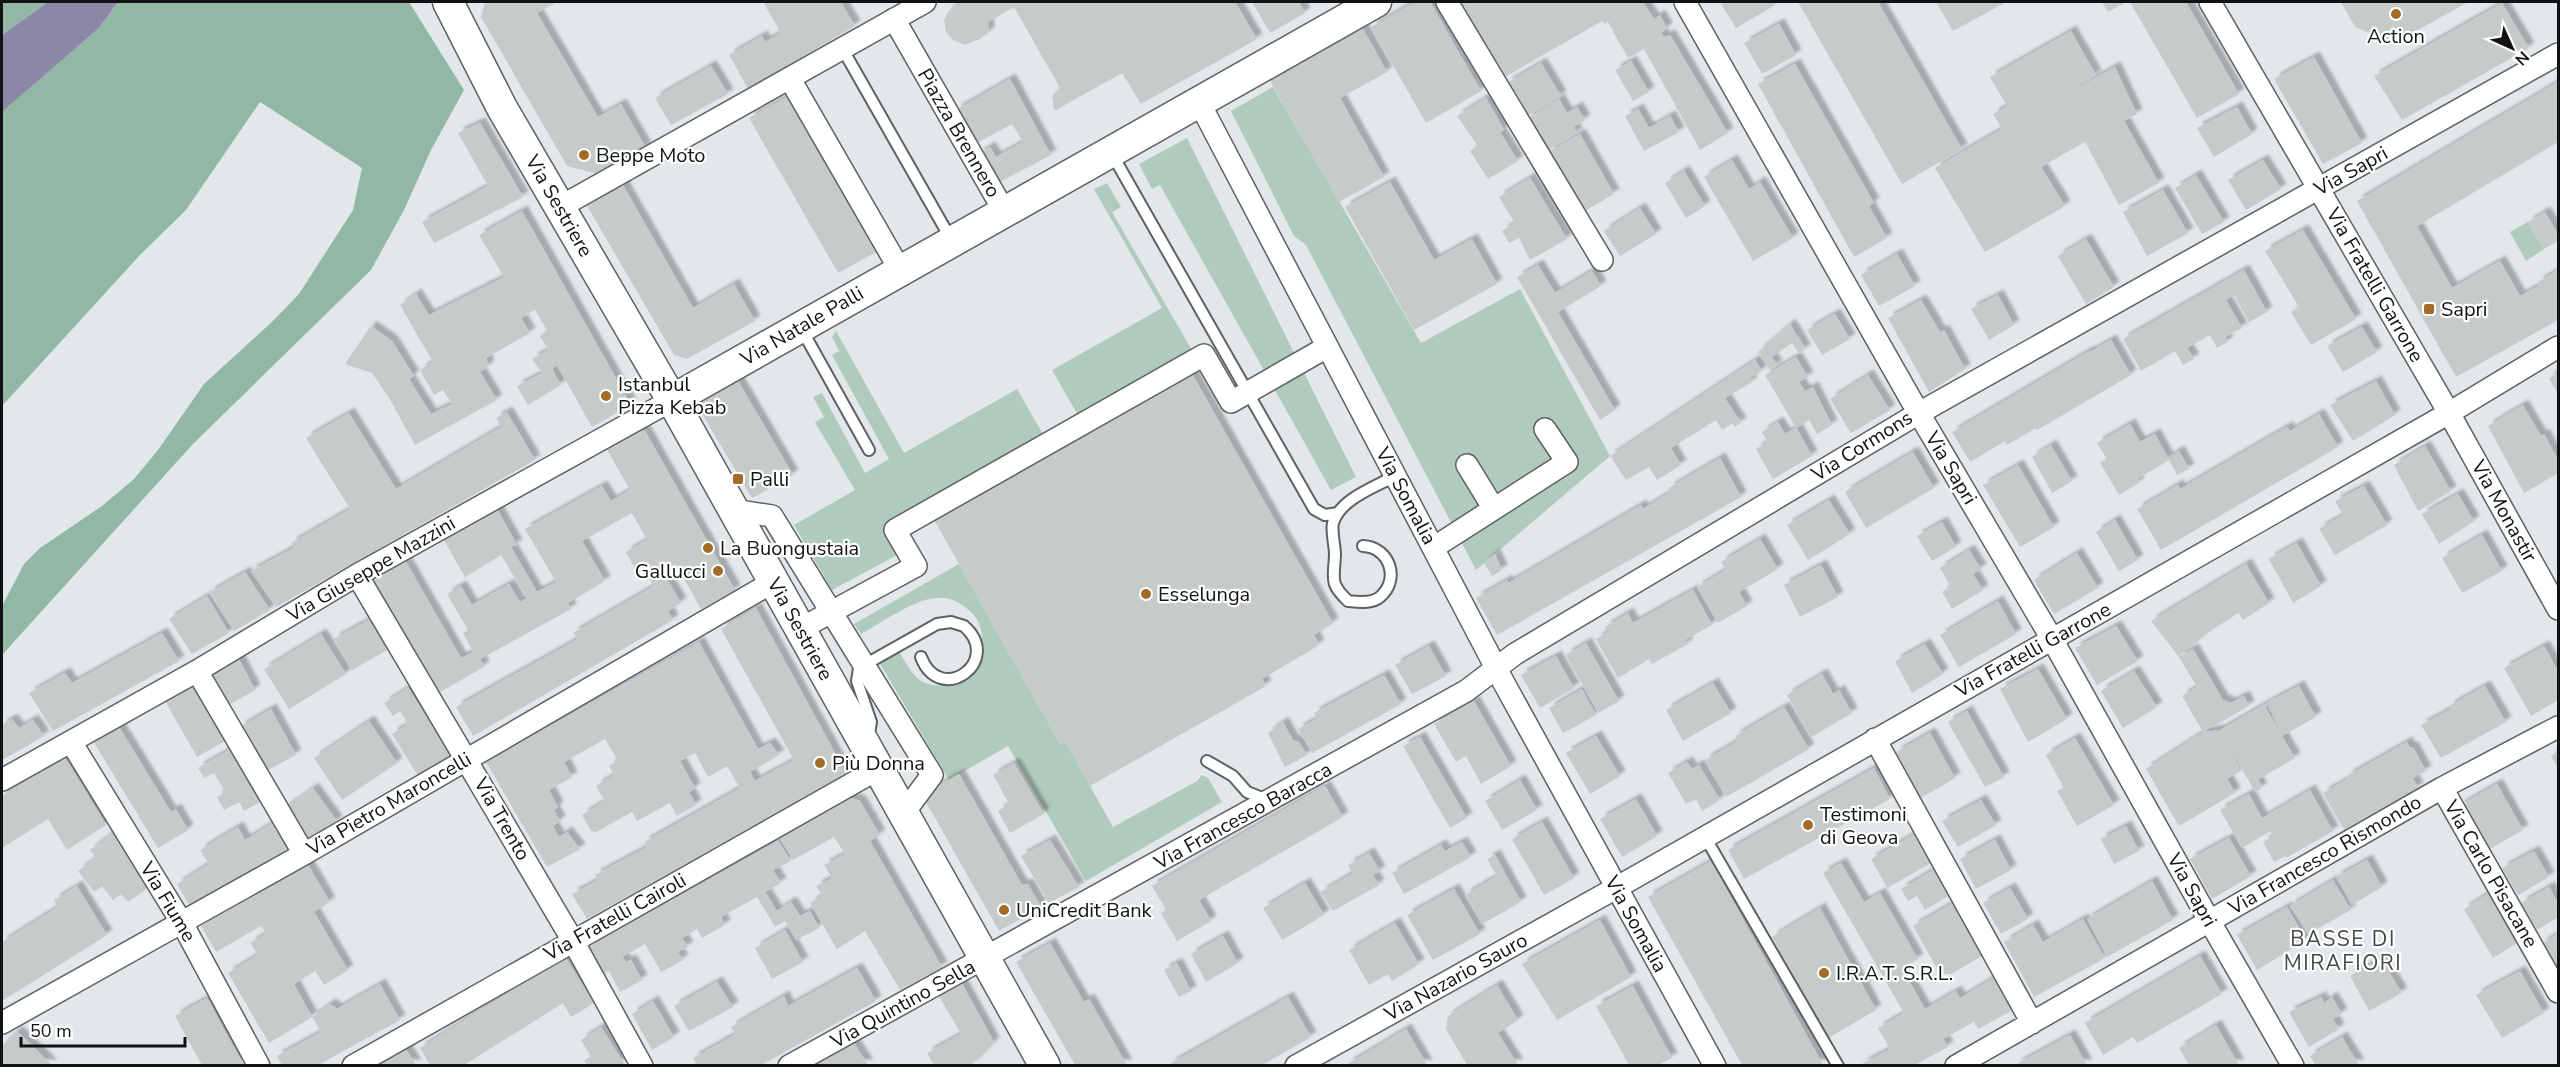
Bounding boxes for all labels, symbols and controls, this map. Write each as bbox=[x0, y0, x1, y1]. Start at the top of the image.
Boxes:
marker: Action bbox=[2389, 7, 2403, 21]
north arrow bbox=[2482, 18, 2542, 78]
place label: Action bbox=[2367, 23, 2425, 50]
text: N bbox=[2510, 46, 2534, 70]
street label: Piazza Brennero bbox=[911, 64, 1007, 202]
street label: Via Sapri bbox=[2308, 140, 2393, 203]
place label: Beppe Moto bbox=[596, 142, 705, 169]
marker: Beppe Moto bbox=[577, 148, 591, 162]
street label: Via Sestriere bbox=[518, 149, 599, 262]
street label: Via Fratelli Garrone bbox=[2319, 202, 2430, 367]
street label: Via Natale Palli bbox=[735, 280, 869, 373]
place label: Sapri bbox=[2441, 296, 2487, 323]
marker: Sapri bbox=[2422, 302, 2436, 316]
place label: Istanbul Pizza Kebab bbox=[618, 371, 726, 421]
marker: Istanbul Pizza Kebab bbox=[599, 389, 613, 403]
street label: Via Cormons bbox=[1805, 404, 1918, 488]
street label: Via Sapri bbox=[1918, 426, 1983, 509]
street label: Via Somalia bbox=[1369, 442, 1443, 549]
street label: Via Monastir bbox=[2464, 454, 2543, 567]
place label: Palli bbox=[750, 466, 789, 493]
marker: Palli bbox=[731, 472, 745, 486]
street label: Via Giuseppe Mazzini bbox=[281, 510, 460, 629]
place label: La Buongustaia bbox=[720, 535, 859, 562]
marker: La Buongustaia bbox=[701, 541, 715, 555]
place label: Gallucci bbox=[635, 558, 706, 585]
marker: Gallucci bbox=[711, 564, 725, 578]
street label: Via Sestriere bbox=[760, 572, 839, 685]
place label: Esselunga bbox=[1158, 581, 1250, 608]
marker: Esselunga bbox=[1139, 587, 1153, 601]
street label: Via Fratelli Garrone bbox=[1949, 596, 2116, 705]
street label: Via Pietro Maroncelli bbox=[301, 746, 476, 863]
place label: Più Donna bbox=[832, 750, 925, 777]
marker: Più Donna bbox=[813, 756, 827, 770]
street label: Via Francesco Baracca bbox=[1148, 756, 1337, 877]
street label: Via Trento bbox=[467, 772, 537, 865]
street label: Via Francesco Rismondo bbox=[2223, 789, 2426, 922]
street label: Via Carlo Pisacane bbox=[2437, 794, 2544, 953]
place label: Testimoni di Geova bbox=[1820, 801, 1907, 851]
marker: Testimoni di Geova bbox=[1801, 818, 1815, 832]
street label: Via Sapri bbox=[2160, 847, 2223, 932]
street label: Via Fiume bbox=[133, 856, 202, 947]
street label: Via Fratelli Cairoli bbox=[538, 867, 691, 968]
street label: Via Somalia bbox=[1598, 870, 1674, 977]
place label: UniCredit Bank bbox=[1016, 897, 1153, 924]
marker: UniCredit Bank bbox=[997, 903, 1011, 917]
district label: BASSE DI MIRAFIORI bbox=[2284, 925, 2402, 977]
street label: Via Nazario Sauro bbox=[1379, 926, 1532, 1028]
street label: Via Quintino Sella bbox=[825, 953, 980, 1055]
place label: I.R.A.T. S.R.L. bbox=[1836, 960, 1953, 987]
marker: I.R.A.T. S.R.L. bbox=[1817, 966, 1831, 980]
scale bar bbox=[21, 1010, 184, 1048]
text: 50 m bbox=[30, 1019, 72, 1043]

